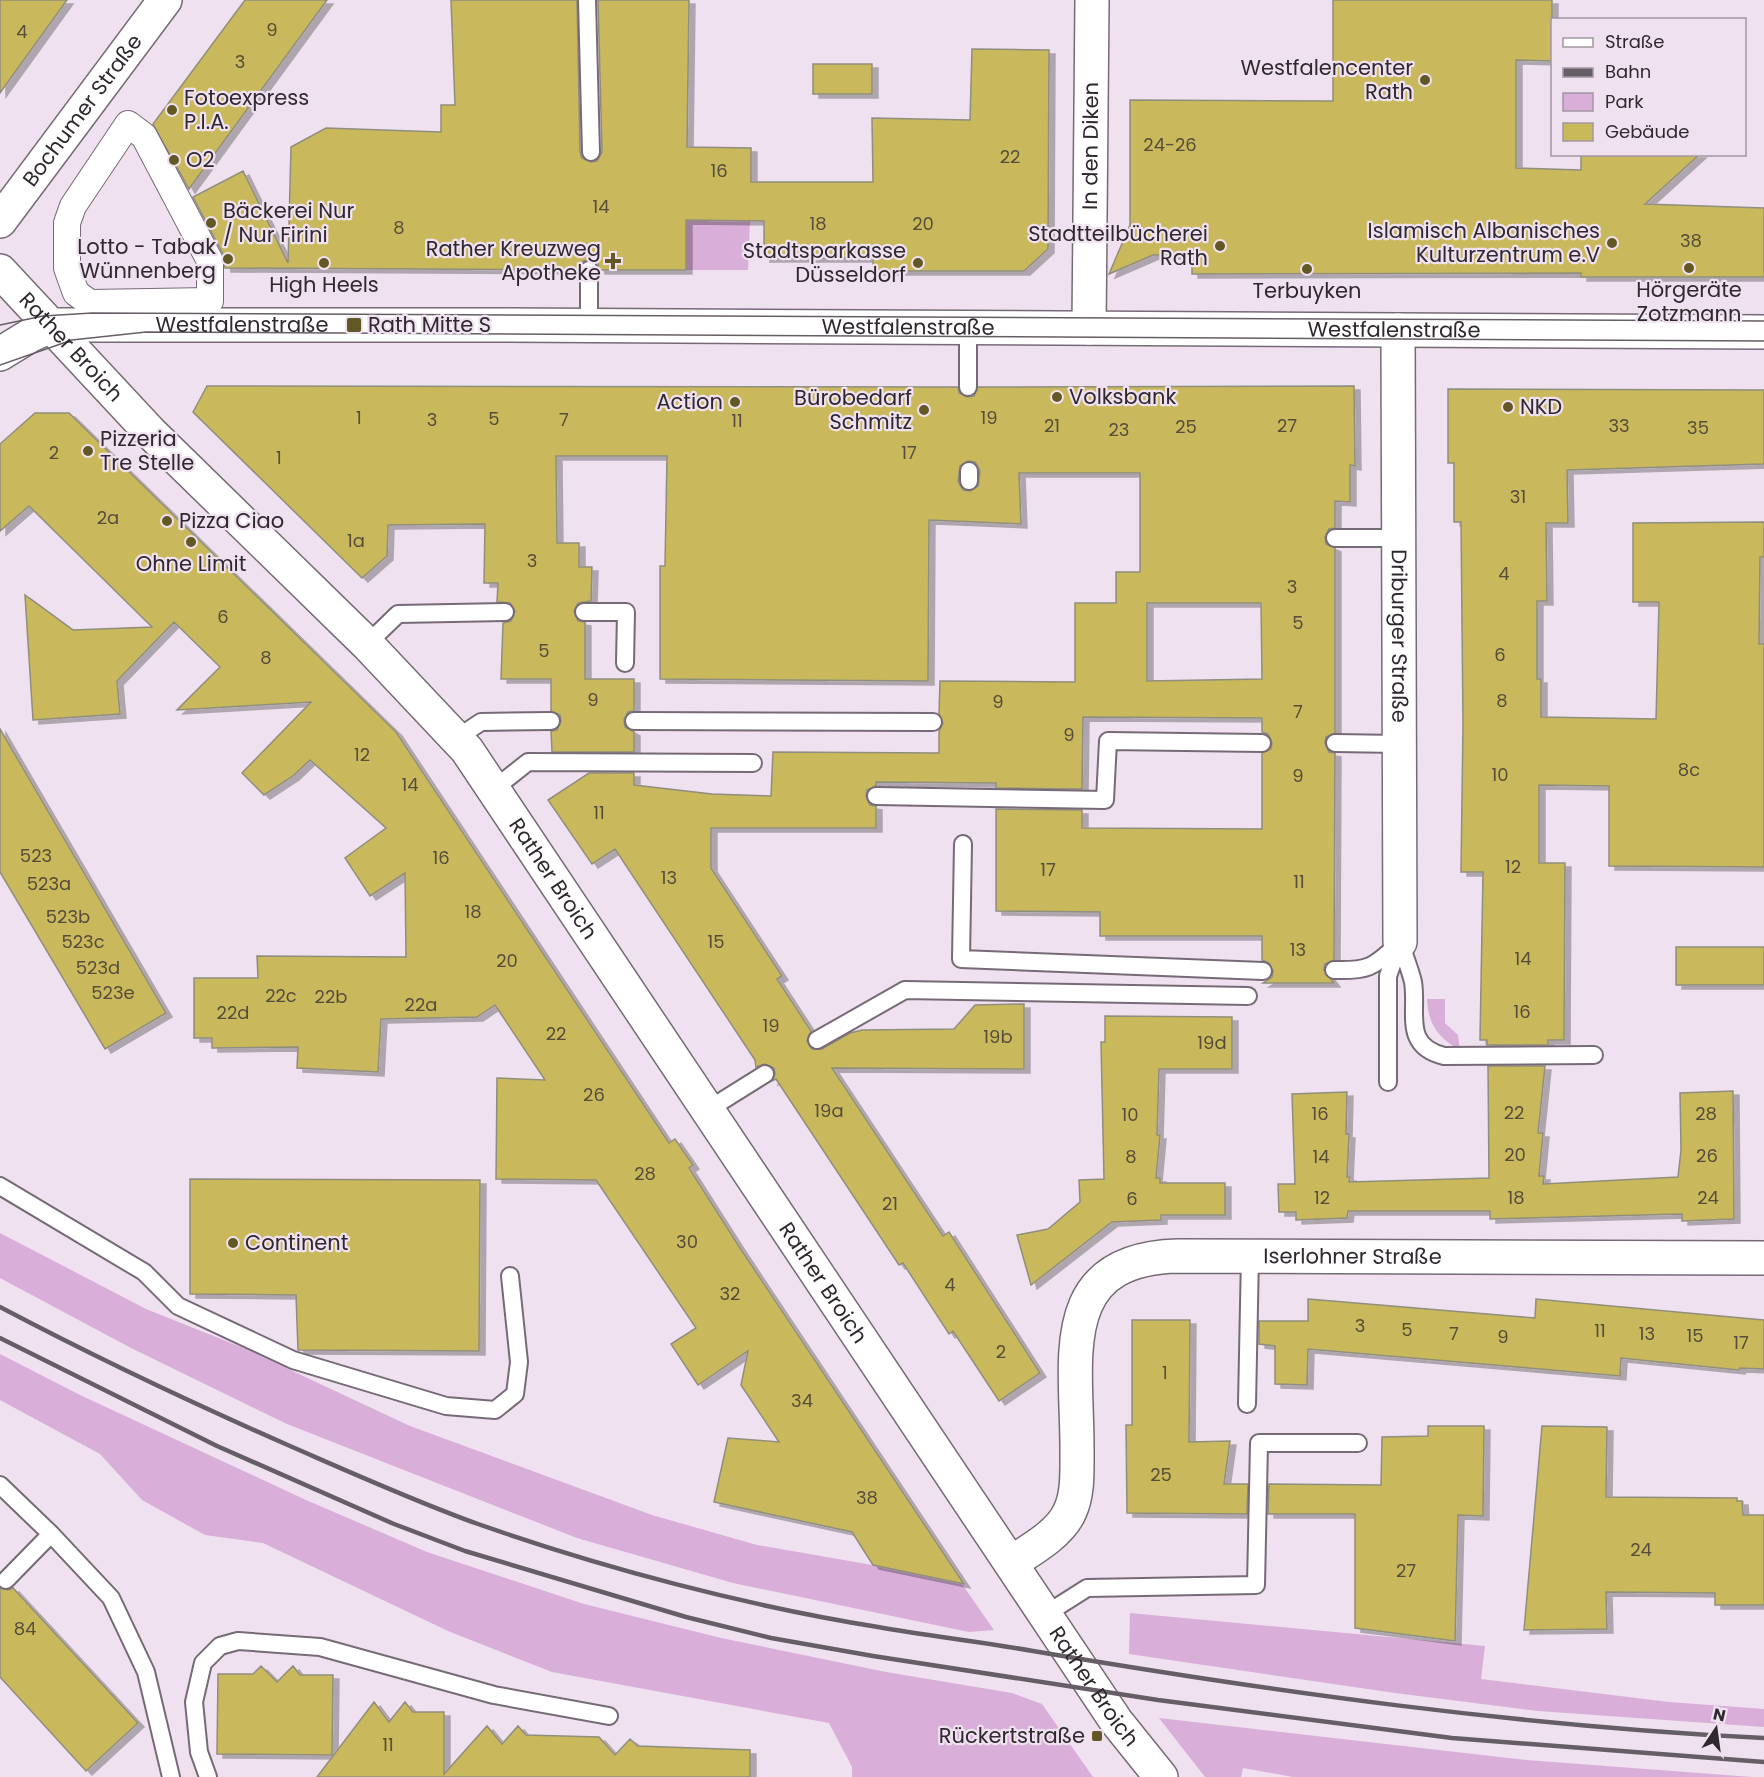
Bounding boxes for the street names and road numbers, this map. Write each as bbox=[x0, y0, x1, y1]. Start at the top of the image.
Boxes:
street label: Bochumer Straße bbox=[16, 28, 149, 192]
street label: In den Diken bbox=[1075, 82, 1105, 210]
street label: Rather Broich bbox=[13, 286, 130, 408]
street label: Westfalenstraße bbox=[156, 310, 328, 339]
street label: Westfalenstraße bbox=[821, 312, 995, 342]
street label: Westfalenstraße bbox=[1307, 314, 1481, 344]
street label: Driburger Straße bbox=[1385, 549, 1414, 723]
street label: Rather Broich bbox=[502, 812, 604, 945]
street label: Rather Broich bbox=[773, 1216, 875, 1349]
street label: Iserlohner Straße bbox=[1263, 1241, 1442, 1271]
street label: Rather Broich bbox=[1043, 1620, 1146, 1752]

